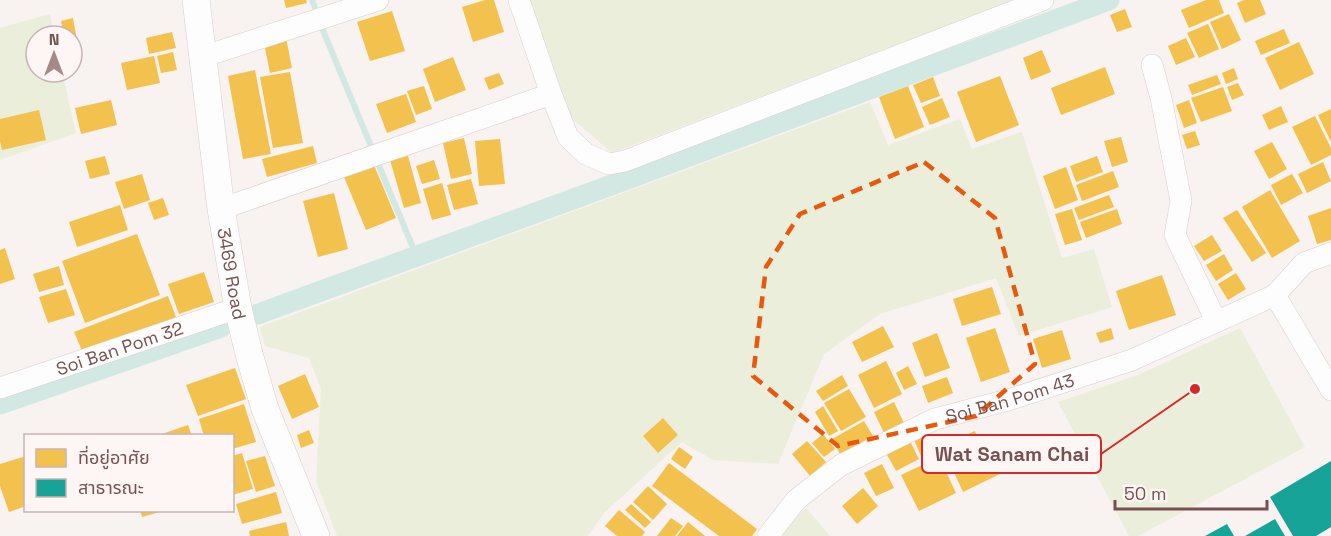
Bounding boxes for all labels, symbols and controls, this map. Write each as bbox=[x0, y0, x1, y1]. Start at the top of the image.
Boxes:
north arrow bbox=[24, 24, 84, 84]
text: N bbox=[49, 29, 59, 50]
street label: 3469 Road bbox=[213, 226, 252, 322]
street label: Soi Ban Pom 32 bbox=[53, 316, 186, 380]
street label: Soi Ban Pom 43 bbox=[943, 368, 1077, 427]
legend bbox=[24, 434, 234, 512]
callout: Wat Sanam Chai bbox=[922, 435, 1101, 473]
text: Wat Sanam Chai bbox=[935, 441, 1089, 467]
text: ที่อยู่อาศัย bbox=[78, 445, 150, 470]
scale bar bbox=[1115, 473, 1266, 511]
text: สาธารณะ bbox=[78, 476, 144, 499]
text: 50 m bbox=[1124, 482, 1166, 505]

